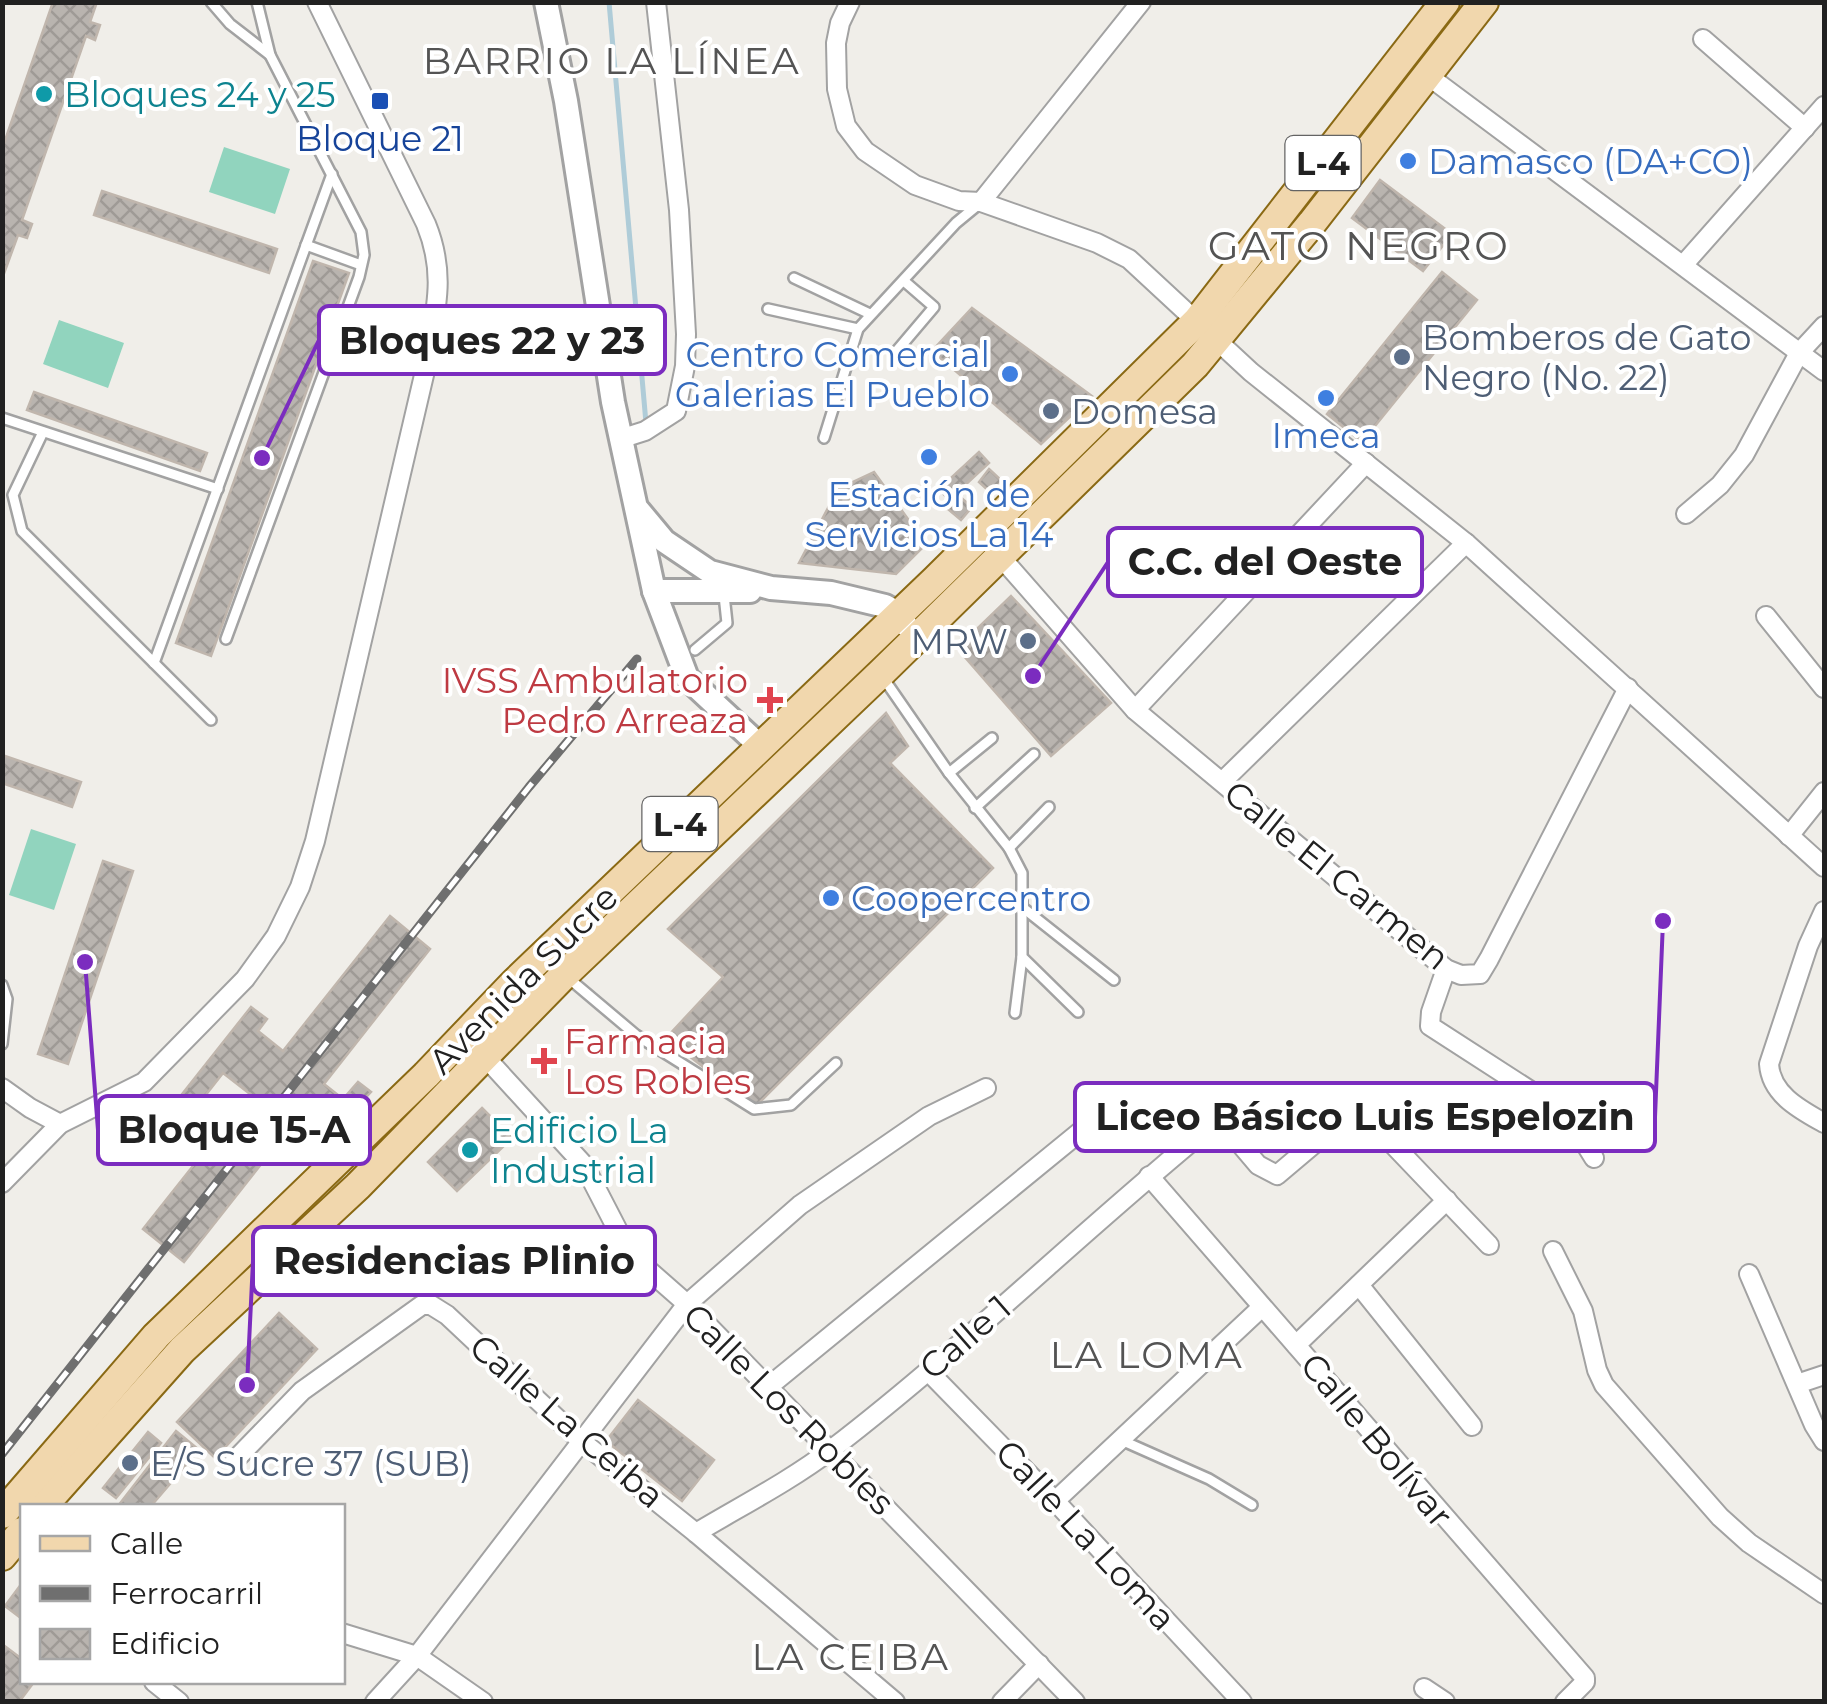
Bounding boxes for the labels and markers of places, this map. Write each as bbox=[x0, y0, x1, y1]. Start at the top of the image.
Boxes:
place label: Bloques 24 y 25 bbox=[64, 73, 336, 116]
marker: Bloques 24 y 25 bbox=[33, 83, 55, 105]
marker: Bloque 21 bbox=[369, 90, 391, 112]
place label: Bloque 21 bbox=[296, 117, 464, 160]
place label: Damasco (DA+CO) bbox=[1428, 140, 1753, 183]
marker: Damasco (DA+CO) bbox=[1397, 150, 1419, 172]
callout: Bloques 22 y 23 bbox=[319, 306, 665, 374]
place label: Bomberos de Gato Negro (No. 22) bbox=[1422, 316, 1751, 399]
place label: Centro Comercial Galerias El Pueblo bbox=[675, 333, 990, 416]
marker: Bomberos de Gato Negro (No. 22) bbox=[1391, 346, 1413, 368]
marker: Centro Comercial Galerias El Pueblo bbox=[999, 363, 1021, 385]
marker: Imeca bbox=[1315, 387, 1337, 409]
place label: Domesa bbox=[1071, 390, 1218, 433]
marker: Domesa bbox=[1040, 400, 1062, 422]
place label: Imeca bbox=[1271, 414, 1381, 457]
marker: Estación de Servicios La 14 bbox=[918, 446, 940, 468]
place label: Estación de Servicios La 14 bbox=[805, 473, 1053, 556]
callout: C.C. del Oeste bbox=[1108, 528, 1422, 596]
place label: MRW bbox=[910, 620, 1008, 663]
marker: MRW bbox=[1017, 630, 1039, 652]
place label: IVSS Ambulatorio Pedro Arreaza bbox=[442, 659, 748, 742]
marker: IVSS Ambulatorio Pedro Arreaza bbox=[757, 687, 783, 713]
place label: Coopercentro bbox=[851, 877, 1091, 920]
marker: Coopercentro bbox=[820, 887, 842, 909]
place label: Farmacia Los Robles bbox=[564, 1020, 751, 1103]
marker: Farmacia Los Robles bbox=[533, 1050, 555, 1072]
callout: Liceo Básico Luis Espelozin bbox=[1075, 1083, 1655, 1151]
callout: Bloque 15-A bbox=[98, 1096, 370, 1164]
place label: Edificio La Industrial bbox=[490, 1109, 669, 1192]
marker: Edificio La Industrial bbox=[459, 1139, 481, 1161]
callout: Residencias Plinio bbox=[253, 1227, 655, 1295]
place label: E/S Sucre 37 (SUB) bbox=[150, 1442, 472, 1485]
marker: E/S Sucre 37 (SUB) bbox=[119, 1452, 141, 1474]

